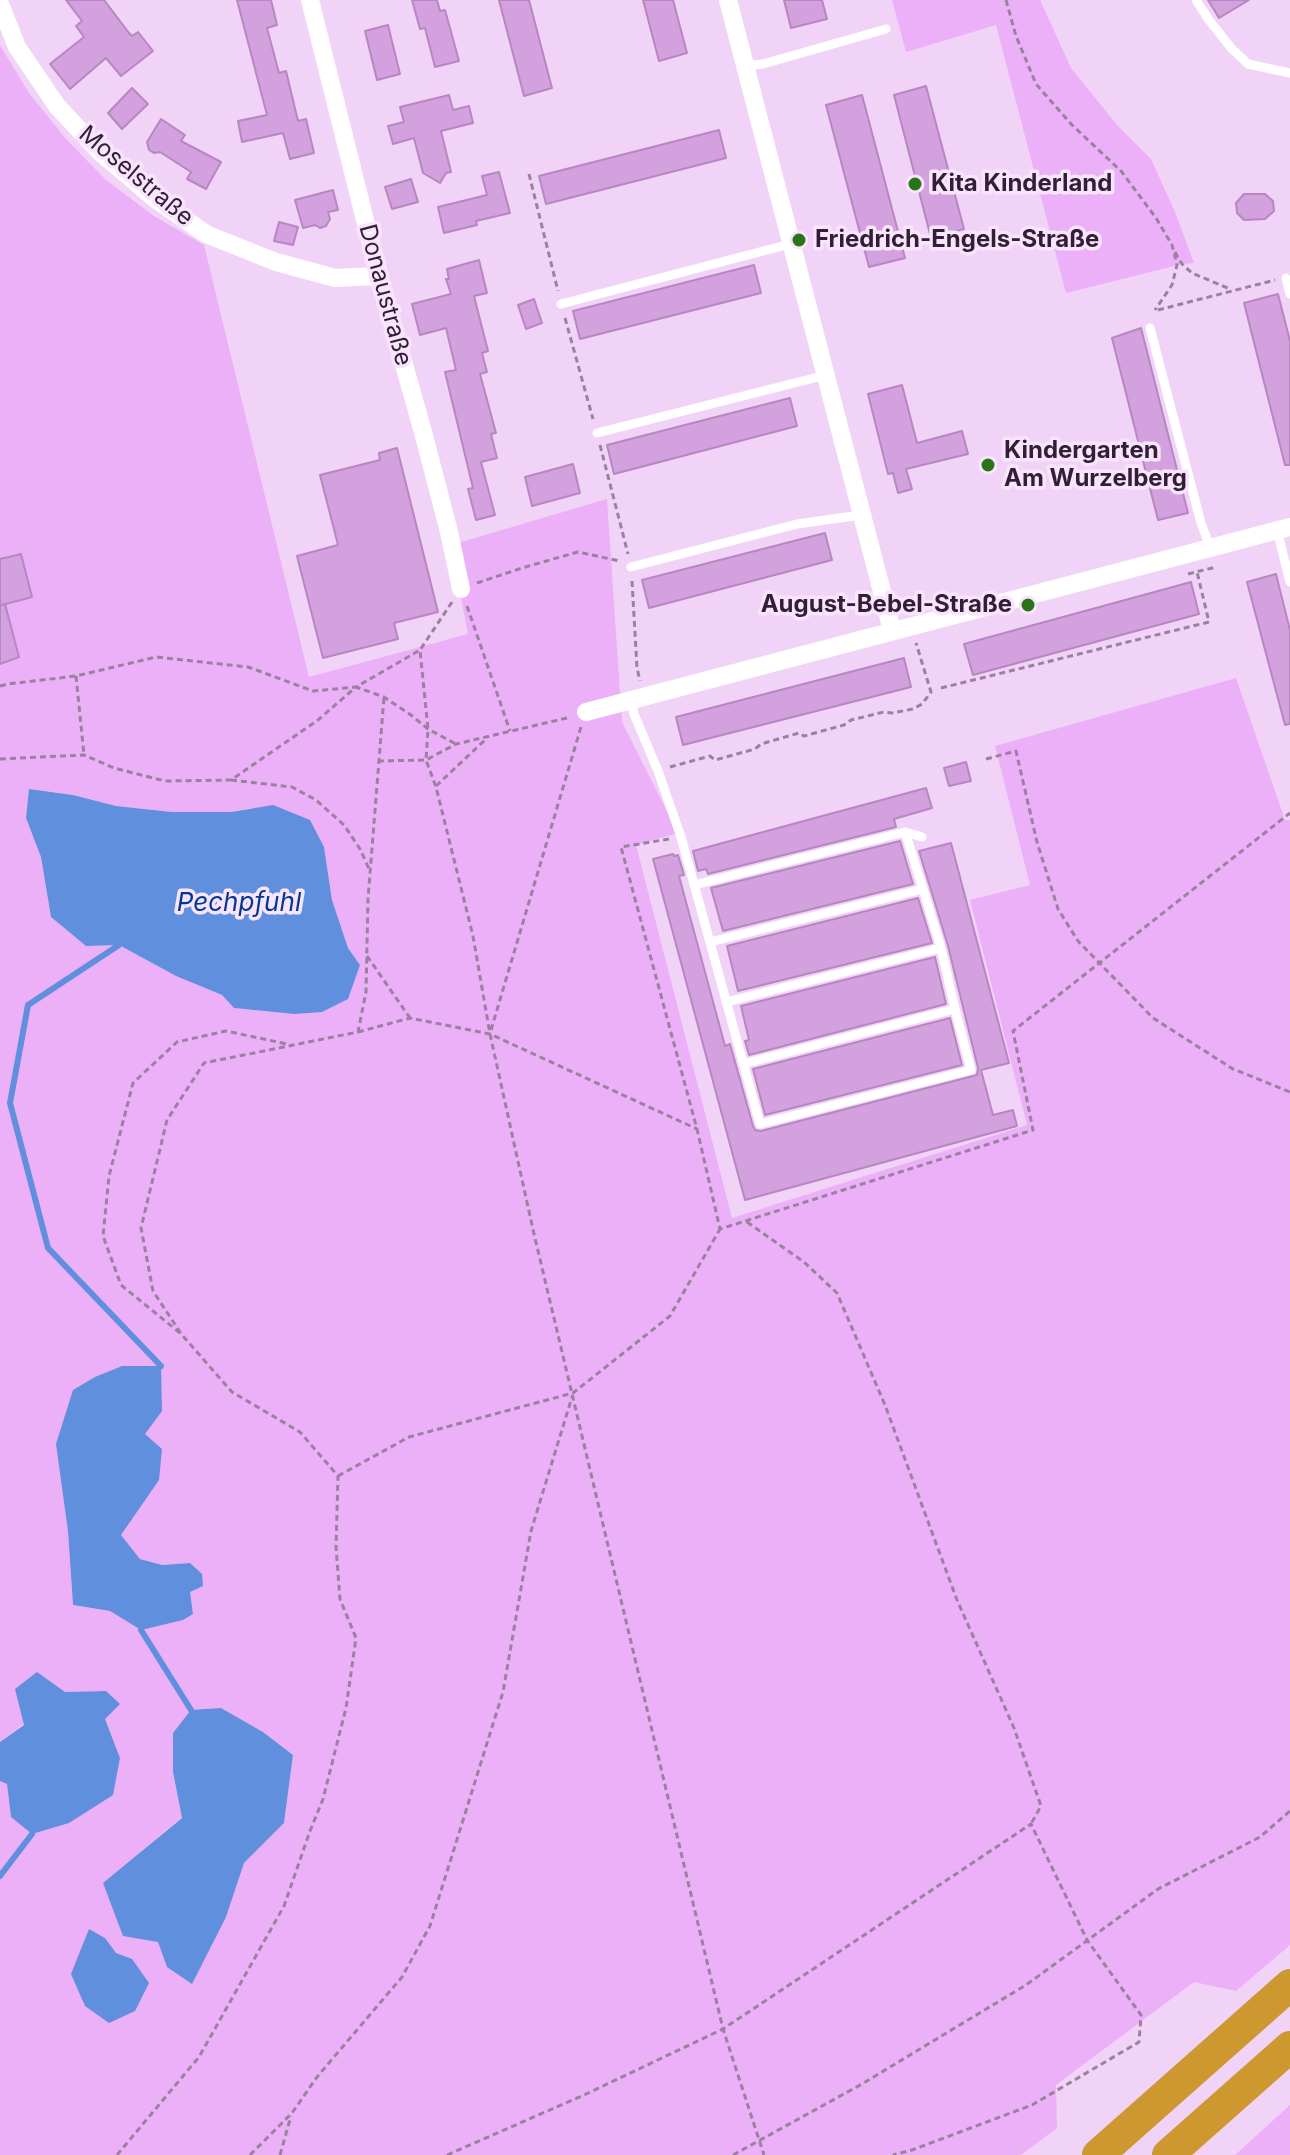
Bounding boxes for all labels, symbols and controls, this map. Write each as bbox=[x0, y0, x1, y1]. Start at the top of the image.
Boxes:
street label: Moselstraße bbox=[73, 120, 199, 232]
place label: Kita Kinderland bbox=[931, 170, 1112, 198]
marker: Kita Kinderland bbox=[906, 175, 924, 193]
street label: Donaustraße bbox=[352, 221, 418, 369]
place label: Friedrich-Engels-Straße bbox=[815, 226, 1099, 254]
marker: Friedrich-Engels-Straße bbox=[790, 231, 808, 249]
place label: Kindergarten Am Wurzelberg bbox=[1004, 437, 1187, 493]
marker: Kindergarten Am Wurzelberg bbox=[979, 456, 997, 474]
place label: August-Bebel-Straße bbox=[761, 591, 1012, 619]
marker: August-Bebel-Straße bbox=[1019, 596, 1037, 614]
water label: Pechpfuhl bbox=[177, 887, 301, 919]

